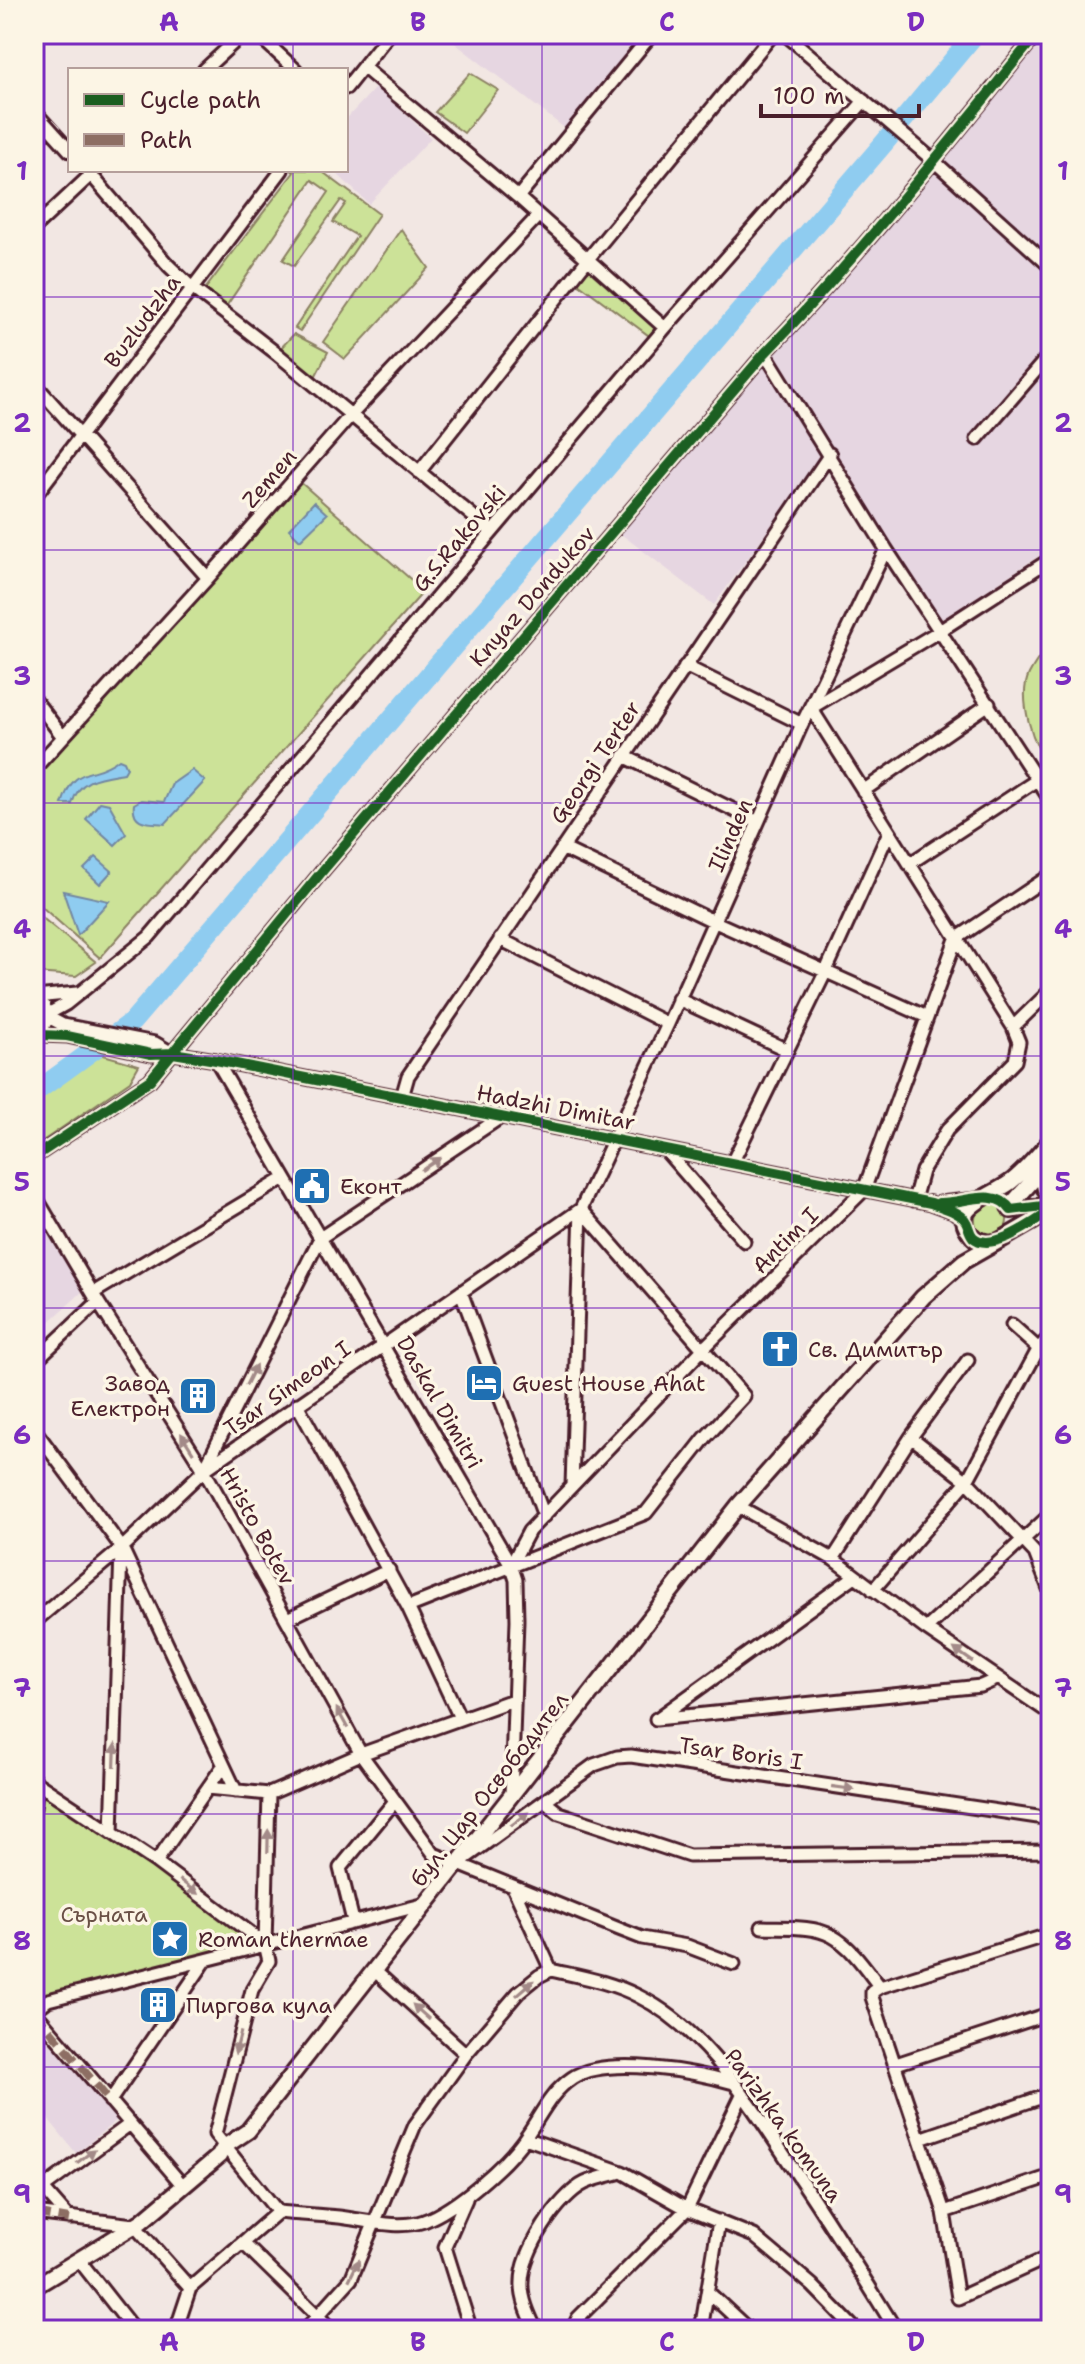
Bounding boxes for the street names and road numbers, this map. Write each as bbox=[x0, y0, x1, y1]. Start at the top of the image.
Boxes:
street label: Buzludzha bbox=[98, 268, 187, 374]
street label: Zemen bbox=[236, 443, 303, 514]
street label: G.S.Rakovski bbox=[406, 479, 513, 598]
street label: Knyaz Dondukov bbox=[463, 520, 602, 673]
street label: Georgi Terter bbox=[544, 695, 647, 829]
street label: Ilinden bbox=[701, 794, 759, 876]
street label: Hadzhi Dimitar bbox=[474, 1078, 638, 1137]
street label: Antim I bbox=[746, 1201, 825, 1280]
street label: Daskal Dimitri bbox=[390, 1331, 489, 1474]
street label: Tsar Simeon I bbox=[218, 1334, 356, 1443]
street label: Hristo Botev bbox=[213, 1462, 302, 1590]
street label: бул. Цар Освободител bbox=[404, 1686, 575, 1893]
street label: Tsar Boris I bbox=[677, 1730, 805, 1777]
street label: Parizhka komuna bbox=[718, 2043, 849, 2208]

